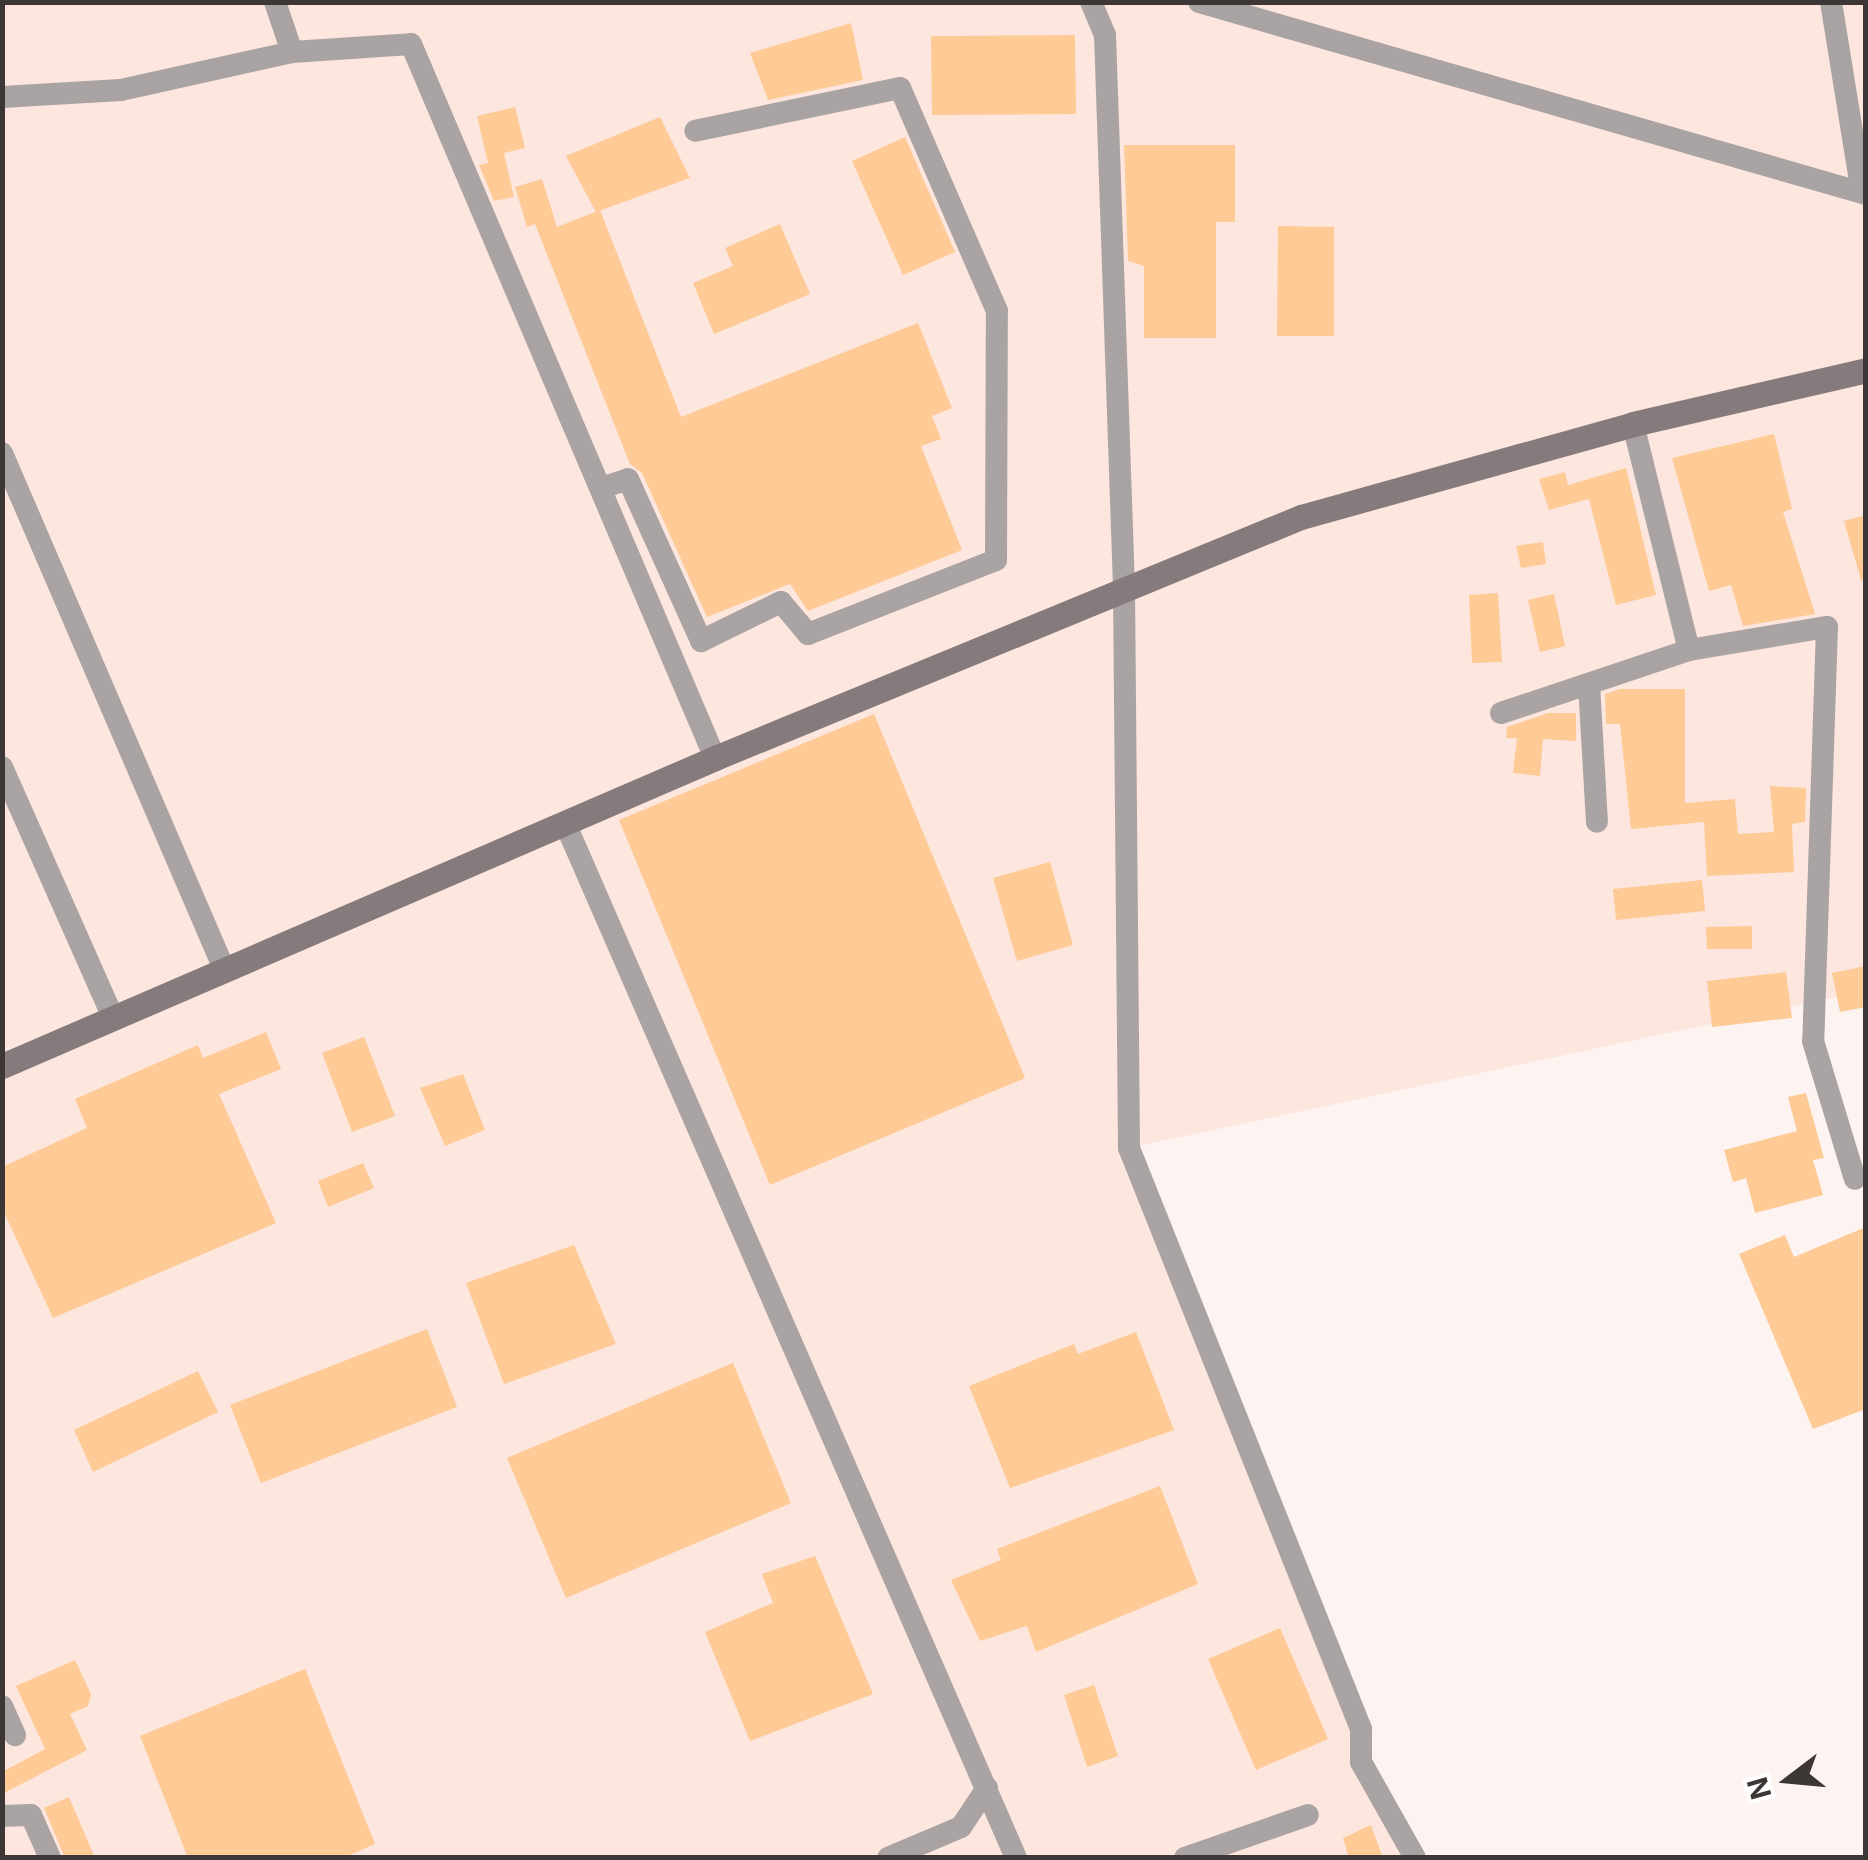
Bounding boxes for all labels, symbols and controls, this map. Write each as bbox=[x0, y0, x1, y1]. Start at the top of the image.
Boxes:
north arrow bbox=[1738, 1730, 1838, 1830]
text: N bbox=[1740, 1773, 1778, 1803]

